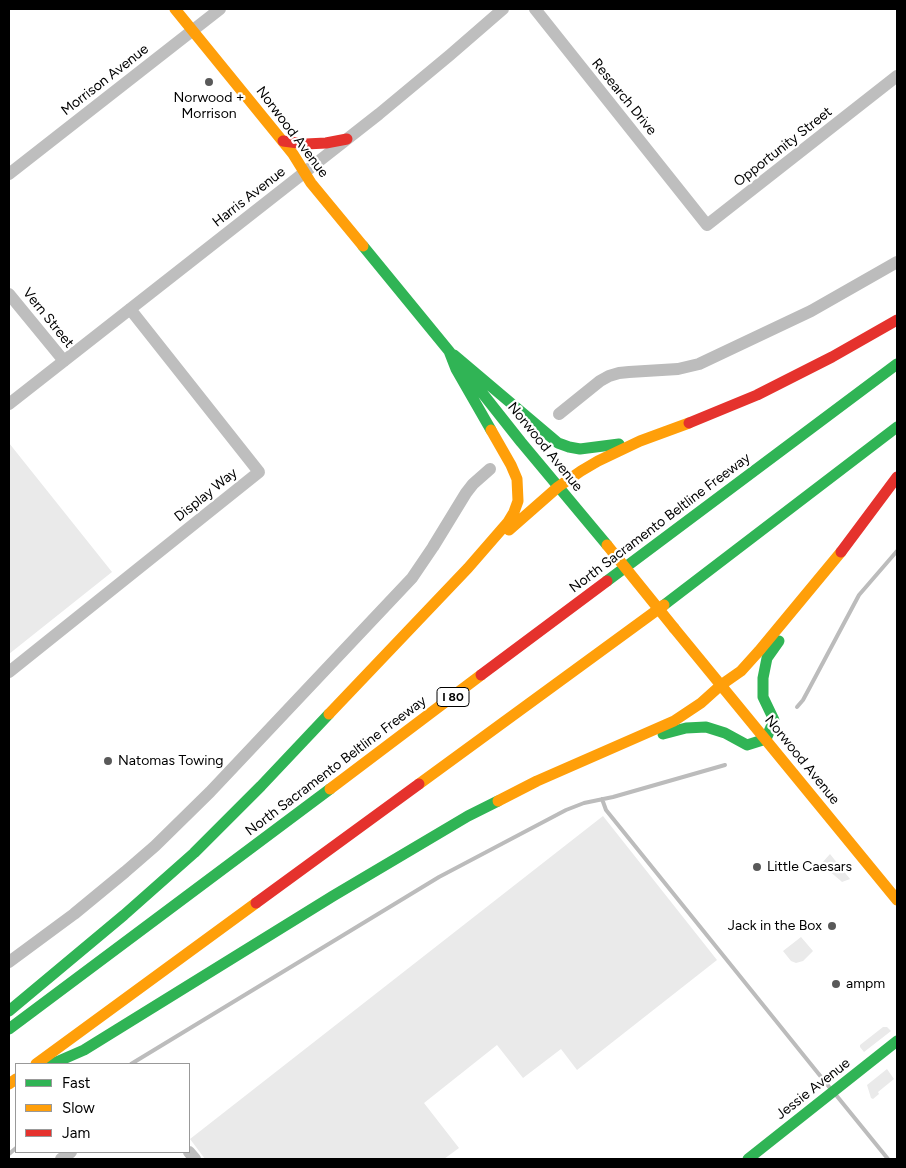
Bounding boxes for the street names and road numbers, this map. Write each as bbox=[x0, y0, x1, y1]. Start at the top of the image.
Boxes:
street label: Morrison Avenue bbox=[58, 41, 152, 119]
street label: Research Drive bbox=[588, 55, 660, 139]
street label: Norwood Avenue bbox=[252, 83, 332, 181]
street label: Opportunity Street bbox=[731, 104, 835, 190]
street label: Harris Avenue bbox=[209, 163, 289, 231]
street label: Vern Street bbox=[19, 285, 77, 351]
street label: Norwood Avenue bbox=[504, 399, 586, 495]
street label: North Sacramento Beltline Freeway bbox=[566, 450, 754, 596]
street label: Display Way bbox=[171, 465, 241, 525]
road number: I 80 bbox=[437, 688, 469, 706]
street label: North Sacramento Beltline Freeway bbox=[242, 693, 430, 839]
street label: Norwood Avenue bbox=[761, 712, 843, 808]
street label: Jessie Avenue bbox=[773, 1055, 853, 1123]

